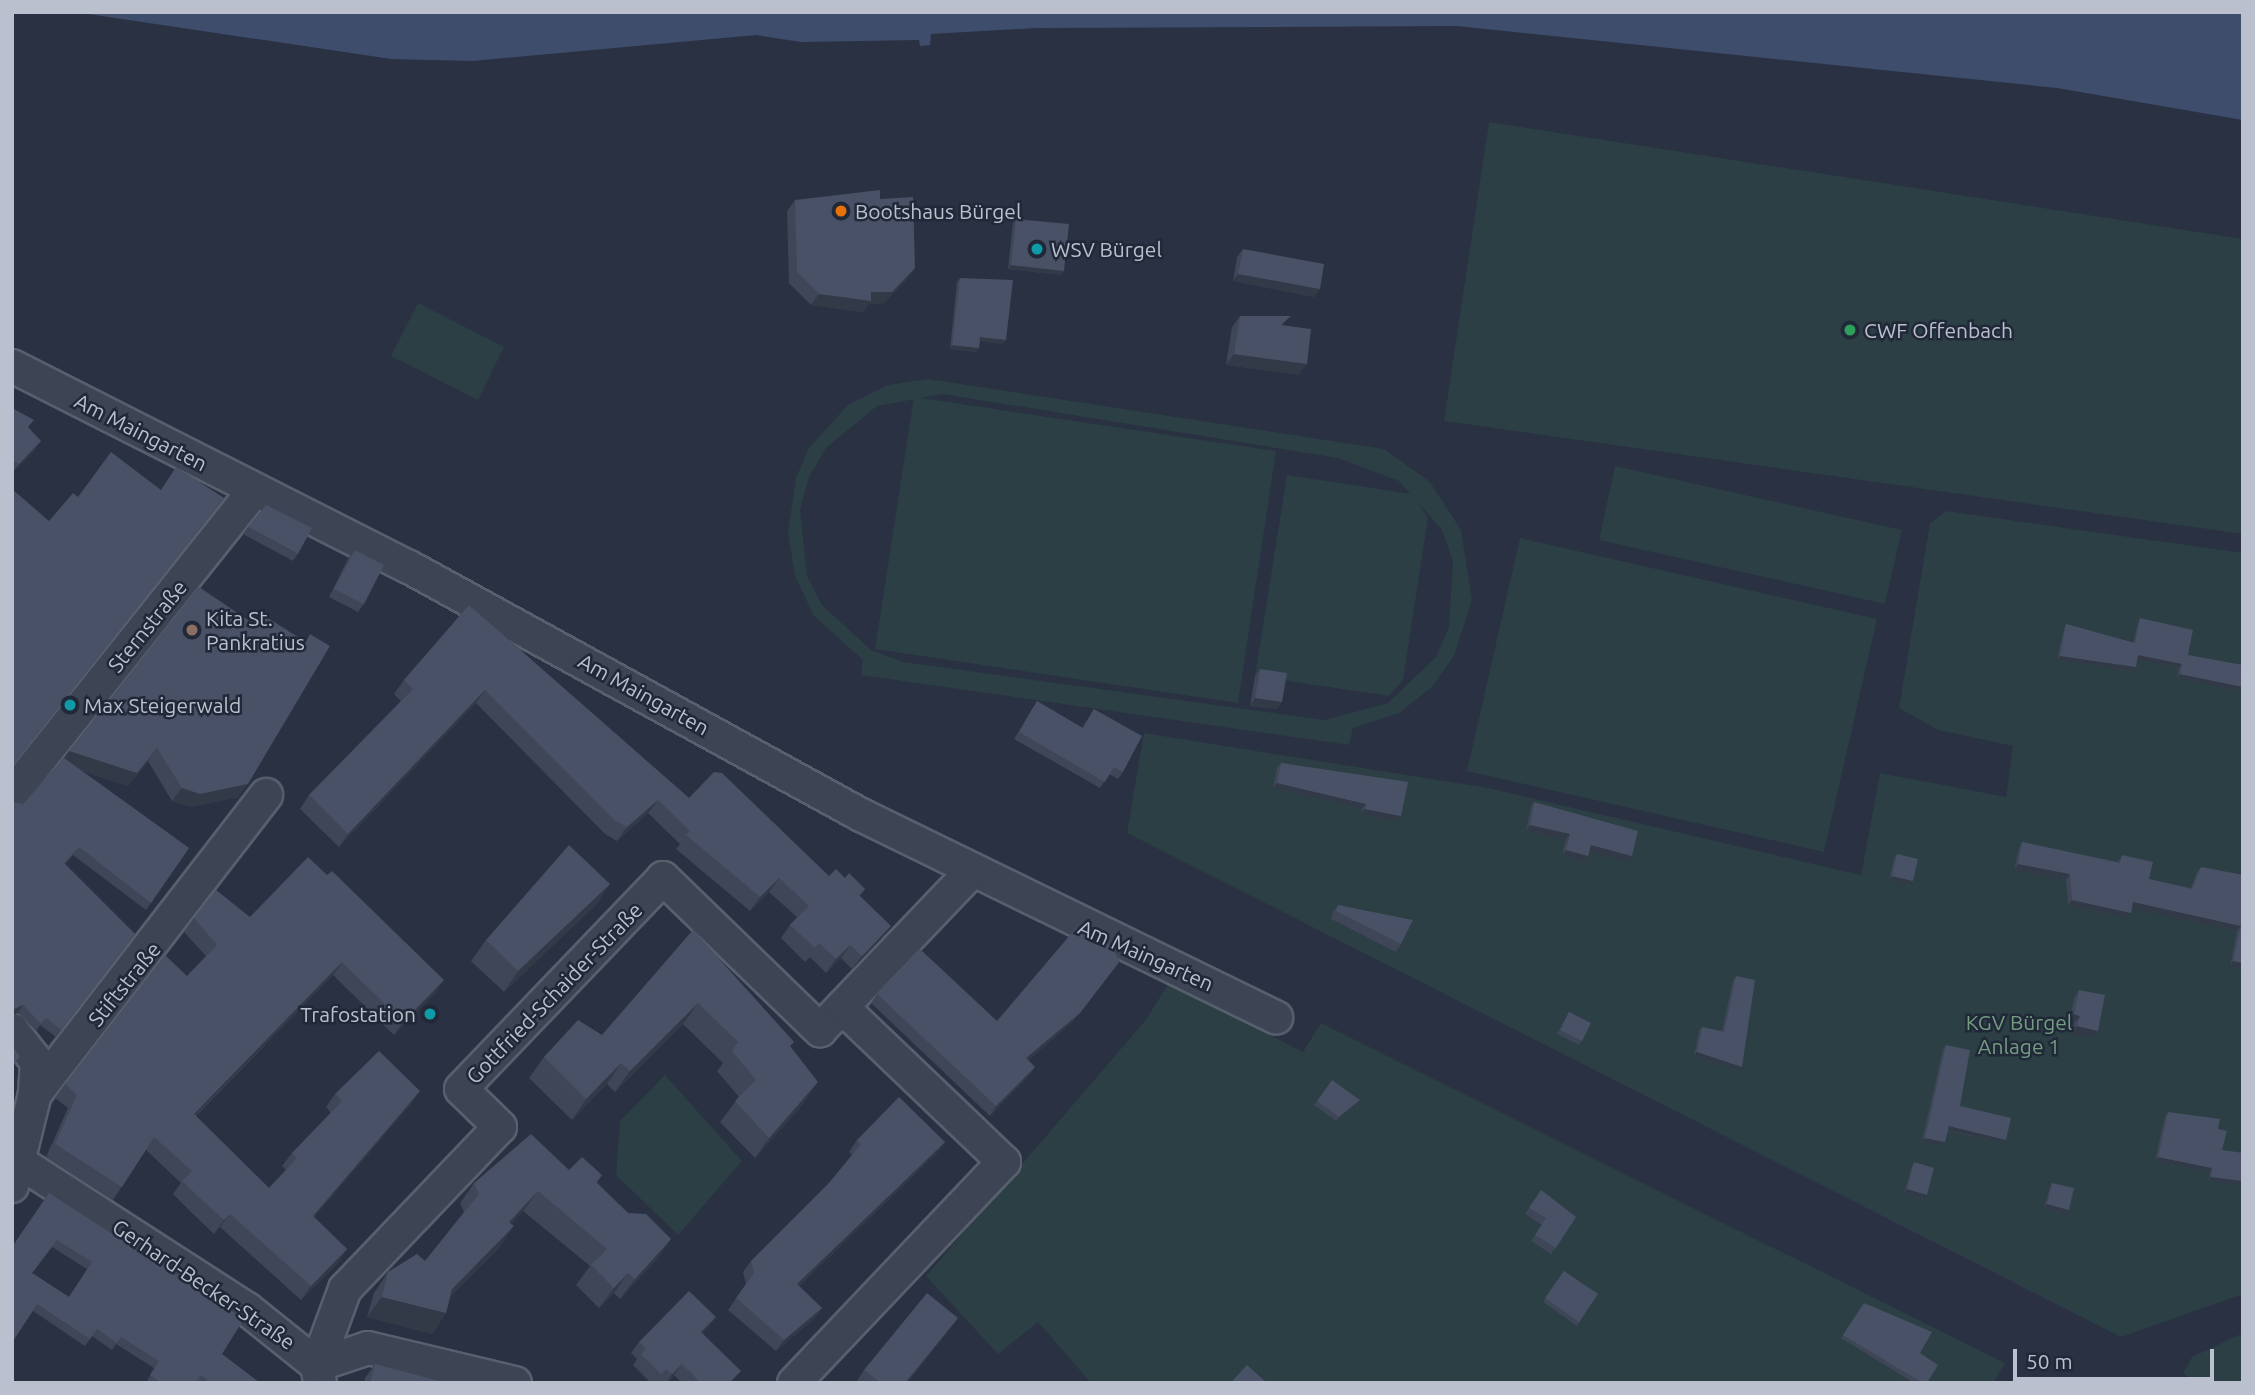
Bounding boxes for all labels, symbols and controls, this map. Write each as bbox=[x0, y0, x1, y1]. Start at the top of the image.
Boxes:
place label: Bootshaus Bürgel bbox=[855, 198, 1021, 224]
marker: Bootshaus Bürgel bbox=[833, 203, 849, 219]
place label: WSV Bürgel bbox=[1051, 236, 1162, 262]
marker: WSV Bürgel bbox=[1029, 241, 1045, 257]
place label: CWF Offenbach bbox=[1864, 317, 2013, 343]
marker: CWF Offenbach bbox=[1842, 322, 1858, 338]
street label: Am Maingarten bbox=[71, 388, 211, 476]
street label: Sternstraße bbox=[102, 575, 192, 677]
place label: Kita St. Pankratius bbox=[206, 605, 305, 655]
marker: Kita St. Pankratius bbox=[184, 622, 200, 638]
street label: Am Maingarten bbox=[574, 648, 714, 740]
place label: Max Steigerwald bbox=[84, 692, 241, 718]
marker: Max Steigerwald bbox=[62, 697, 78, 713]
street label: Gottfried-Schaider-Straße bbox=[461, 897, 647, 1089]
street label: Am Maingarten bbox=[1074, 914, 1218, 996]
street label: Stiftstraße bbox=[82, 937, 166, 1031]
place label: Trafostation bbox=[300, 1001, 416, 1027]
marker: Trafostation bbox=[422, 1006, 438, 1022]
park label: KGV Bürgel Anlage 1 bbox=[1966, 1009, 2072, 1059]
street label: Gerhard-Becker-Straße bbox=[108, 1213, 300, 1355]
scale bar bbox=[2017, 1336, 2218, 1380]
text: 50 m bbox=[2026, 1349, 2073, 1373]

